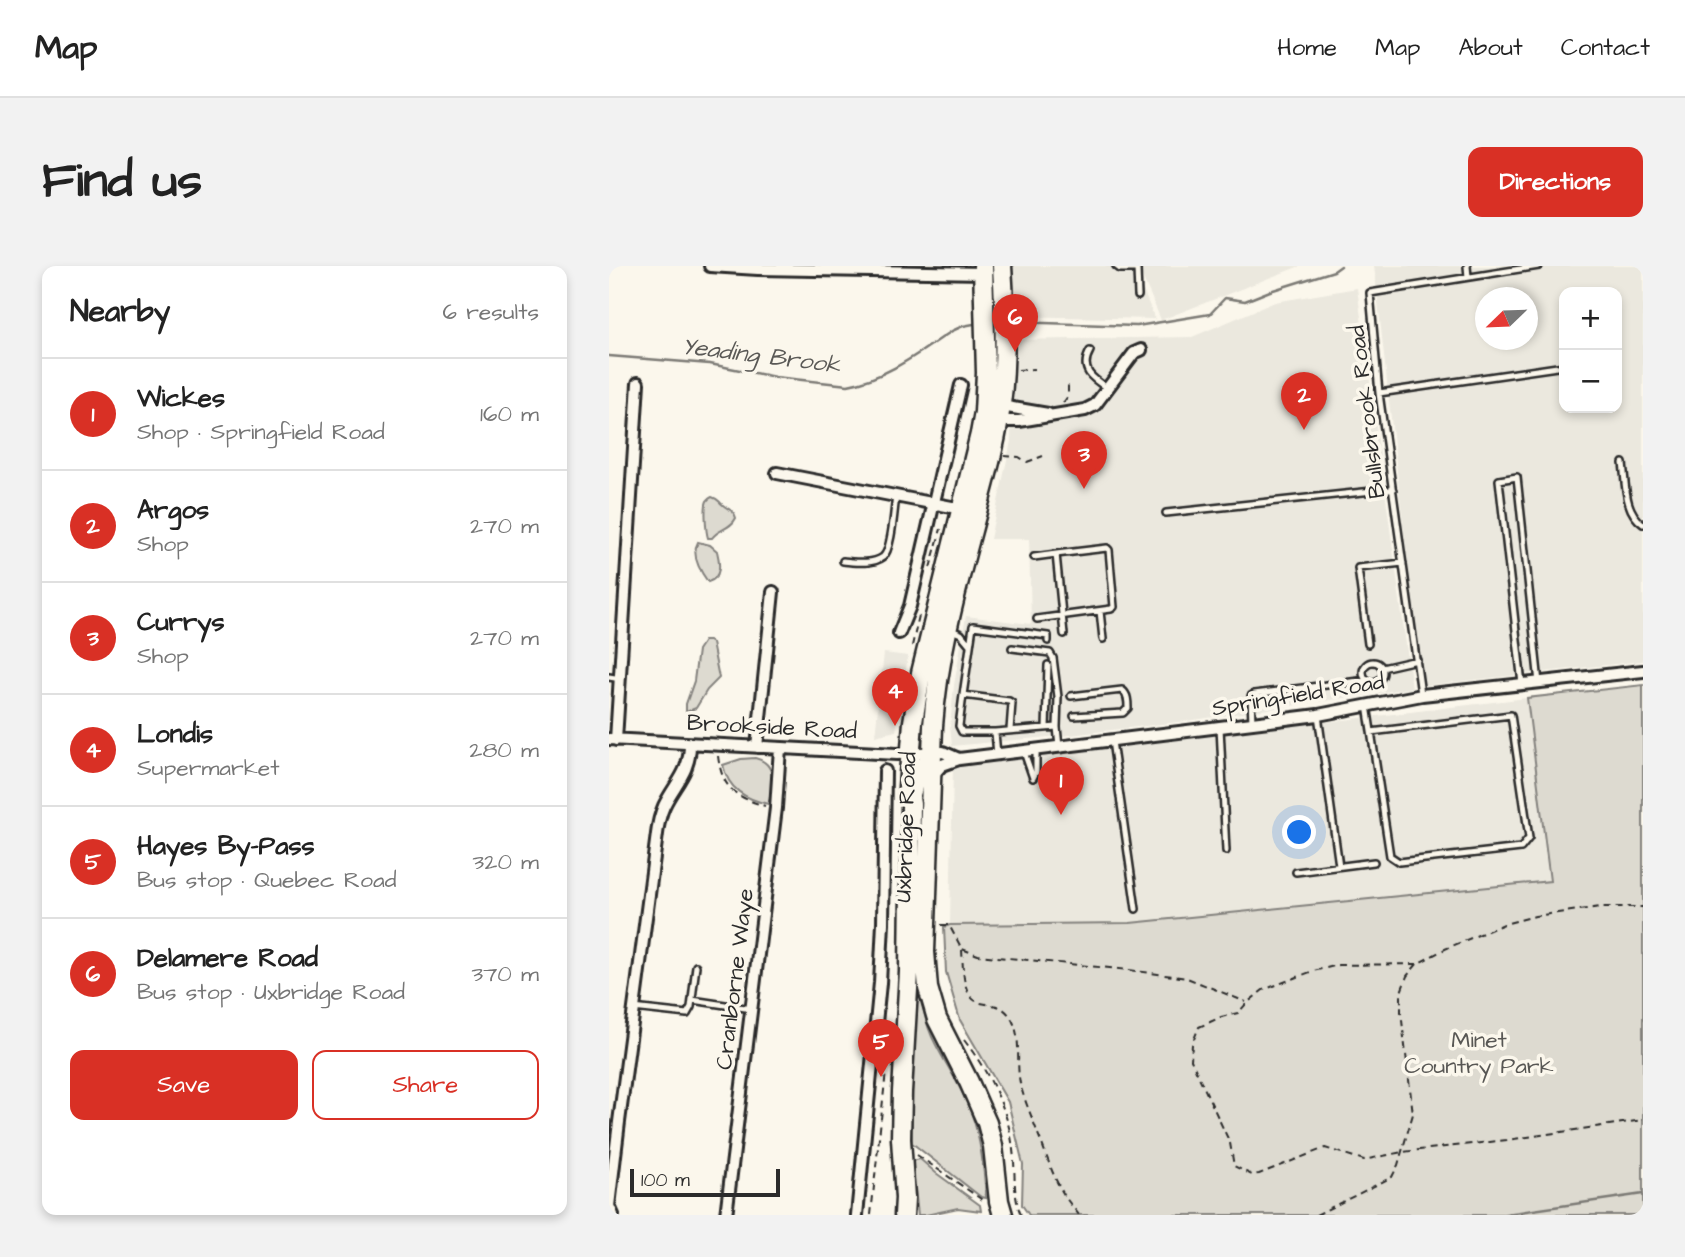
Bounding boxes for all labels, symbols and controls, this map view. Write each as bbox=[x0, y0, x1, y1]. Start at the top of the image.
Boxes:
text: Map bbox=[35, 25, 97, 71]
text: Home bbox=[1277, 31, 1337, 65]
text: Map bbox=[1375, 31, 1420, 65]
text: About bbox=[1458, 31, 1523, 65]
text: Contact bbox=[1561, 31, 1650, 65]
button: Directions bbox=[1468, 147, 1643, 217]
text: Find us bbox=[42, 148, 202, 216]
north arrow bbox=[1475, 287, 1538, 350]
map controls bbox=[1559, 287, 1622, 413]
button: + bbox=[1559, 287, 1622, 350]
text: Nearby bbox=[70, 291, 170, 333]
pin: 6 bbox=[992, 294, 1038, 352]
text: 6 results bbox=[443, 296, 539, 328]
street label: Bullsbrook Road bbox=[1340, 323, 1394, 500]
water label: Yeading Brook bbox=[679, 329, 844, 384]
button: − bbox=[1559, 350, 1622, 413]
pin: 2 bbox=[1281, 372, 1327, 430]
text: Wickes bbox=[137, 380, 225, 416]
text: 1 bbox=[92, 398, 94, 430]
text: 160 m bbox=[480, 398, 539, 430]
text: Shop · Springfield Road bbox=[137, 416, 385, 448]
pin: 3 bbox=[1061, 431, 1107, 489]
text: Argos bbox=[137, 492, 209, 528]
text: 2 bbox=[86, 510, 100, 542]
text: 270 m bbox=[470, 510, 539, 542]
text: Shop bbox=[137, 528, 189, 560]
text: Currys bbox=[137, 604, 225, 640]
text: 3 bbox=[87, 622, 99, 654]
text: 270 m bbox=[470, 622, 539, 654]
text: Shop bbox=[137, 640, 189, 672]
street label: Springfield Road bbox=[1210, 666, 1387, 725]
pin: 4 bbox=[872, 668, 918, 726]
street label: Brookside Road bbox=[686, 707, 858, 747]
text: Londis bbox=[137, 716, 213, 752]
text: 4 bbox=[85, 734, 101, 766]
text: 280 m bbox=[469, 734, 539, 766]
street label: Uxbridge Road bbox=[887, 751, 926, 903]
text: Supermarket bbox=[137, 752, 280, 784]
pin: 1 bbox=[1038, 757, 1084, 815]
your location bbox=[1282, 815, 1316, 849]
text: Hayes By-Pass bbox=[137, 828, 315, 864]
text: 5 bbox=[85, 846, 101, 878]
text: 320 m bbox=[473, 846, 539, 878]
text: Bus stop · Quebec Road bbox=[137, 864, 397, 896]
street label: Cranborne Waye bbox=[708, 887, 763, 1072]
text: Delamere Road bbox=[137, 940, 318, 976]
text: 6 bbox=[86, 958, 100, 990]
text: 370 m bbox=[472, 958, 539, 990]
text: Bus stop · Uxbridge Road bbox=[137, 976, 405, 1008]
pin: 5 bbox=[858, 1019, 904, 1077]
park label: Minet Country Park bbox=[1404, 1024, 1554, 1083]
button: Save bbox=[70, 1050, 298, 1120]
button: Share bbox=[312, 1050, 539, 1120]
scale bar bbox=[630, 1166, 781, 1198]
text: 100 m bbox=[641, 1167, 690, 1194]

